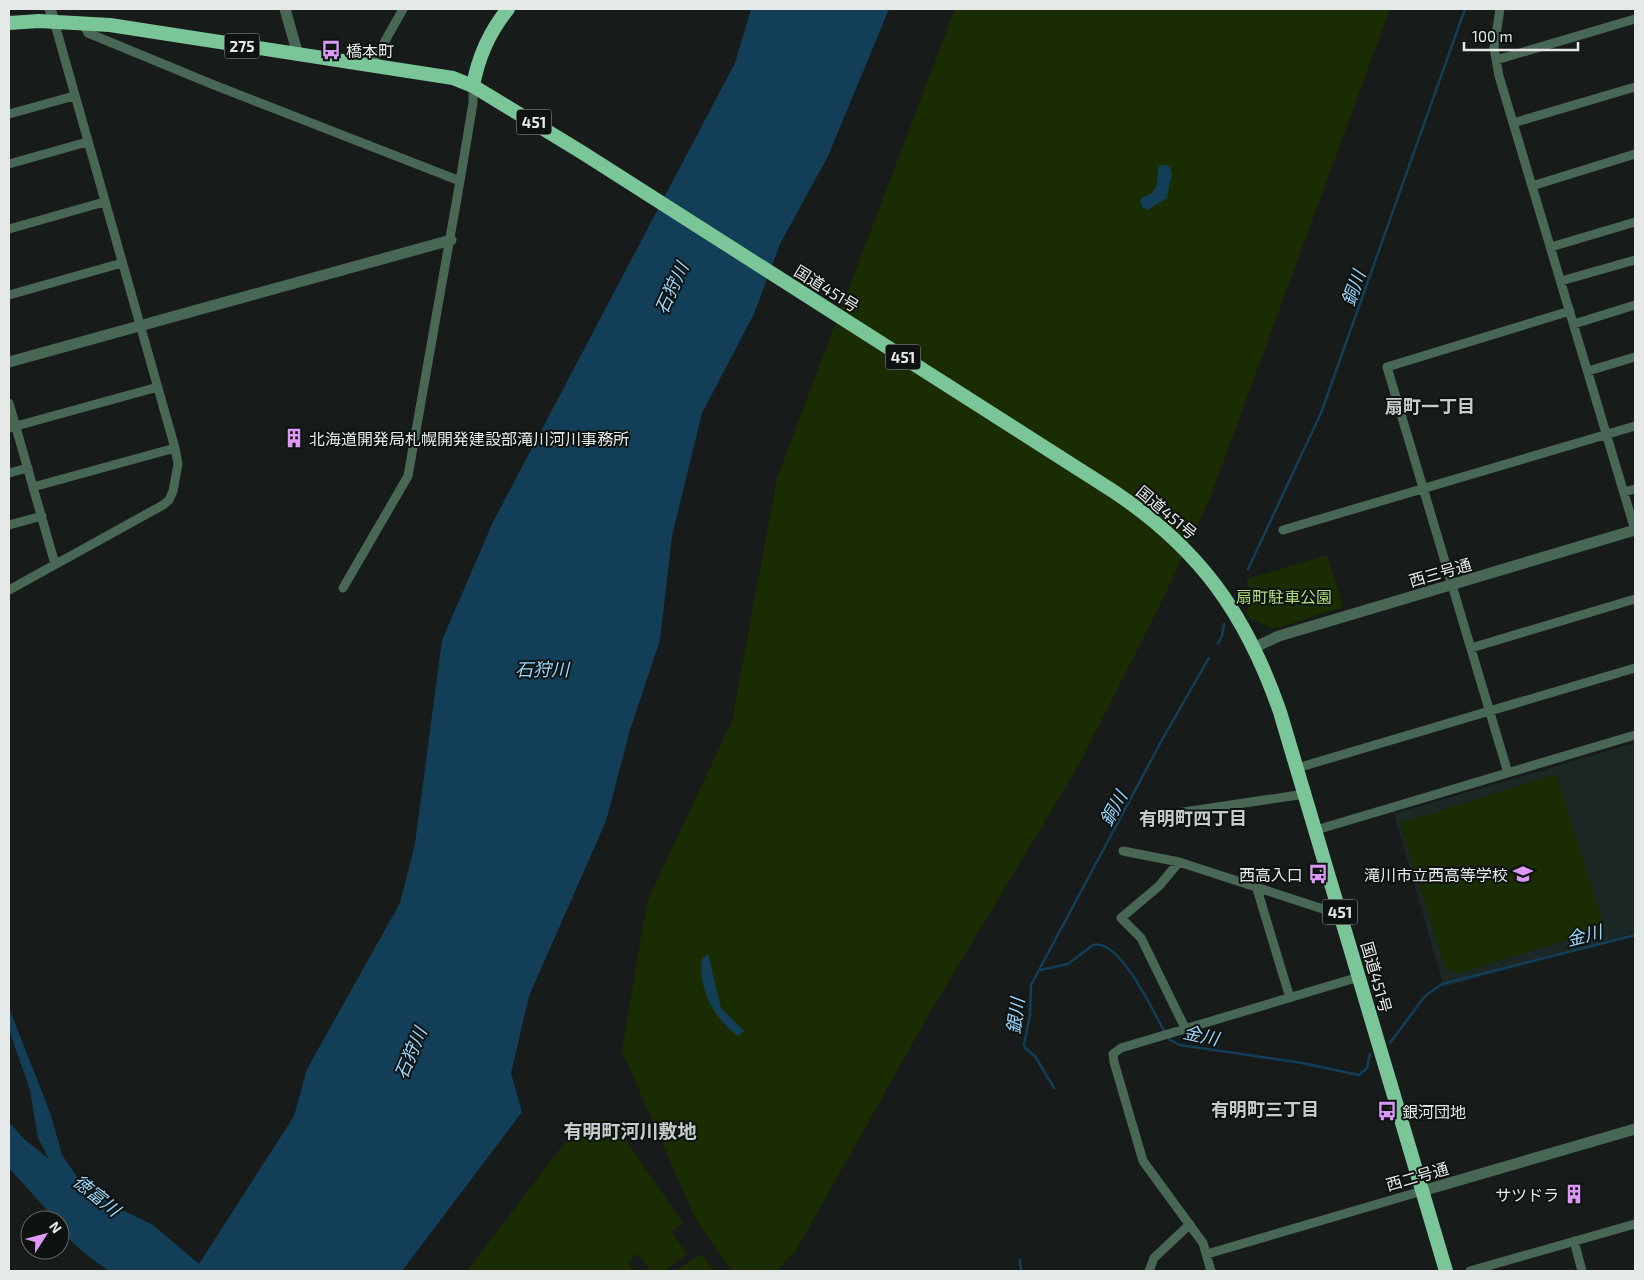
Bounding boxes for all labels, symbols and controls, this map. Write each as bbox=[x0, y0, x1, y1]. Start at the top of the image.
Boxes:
scale bar bbox=[1464, 20, 1578, 52]
text: 100 m bbox=[1472, 27, 1513, 45]
road number: 275 bbox=[224, 34, 260, 58]
bus stop icon: 橋本町 bbox=[320, 39, 342, 61]
place label: 橋本町 bbox=[346, 41, 394, 60]
road number: 451 bbox=[516, 110, 552, 134]
water label: 石狩川 bbox=[650, 257, 693, 317]
street label: 国道451号 bbox=[791, 261, 863, 315]
water label: 銅川 bbox=[1337, 265, 1370, 309]
road number: 451 bbox=[886, 344, 920, 370]
district label: 扇町一丁目 bbox=[1385, 395, 1475, 417]
building icon: 北海道開発局札幌開発建設部滝川河川事務所 bbox=[283, 427, 305, 449]
place label: 北海道開発局札幌開発建設部滝川河川事務所 bbox=[309, 429, 629, 448]
street label: 国道451号 bbox=[1133, 481, 1201, 543]
street label: 西三号通 bbox=[1407, 554, 1473, 590]
park label: 扇町駐車公園 bbox=[1236, 587, 1332, 606]
water label: 石狩川 bbox=[515, 658, 571, 680]
water label: 銅川 bbox=[1095, 785, 1132, 829]
district label: 有明町四丁目 bbox=[1139, 807, 1247, 829]
bus stop icon: 西高入口 bbox=[1307, 863, 1329, 885]
school or university icon: 滝川市立西高等学校 bbox=[1512, 863, 1534, 885]
place label: 西高入口 bbox=[1239, 865, 1303, 884]
place label: 滝川市立西高等学校 bbox=[1364, 865, 1508, 884]
road number: 451 bbox=[1322, 900, 1358, 924]
water label: 金川 bbox=[1564, 919, 1606, 950]
street label: 国道451号 bbox=[1358, 939, 1396, 1015]
water label: 銀川 bbox=[1002, 995, 1028, 1035]
water label: 金川 bbox=[1181, 1020, 1223, 1050]
water label: 石狩川 bbox=[389, 1022, 431, 1082]
district label: 有明町三丁目 bbox=[1211, 1098, 1319, 1120]
bus stop icon: 銀河団地 bbox=[1376, 1100, 1398, 1122]
place label: 銀河団地 bbox=[1402, 1102, 1466, 1121]
district label: 有明町河川敷地 bbox=[563, 1119, 697, 1142]
street label: 西二号通 bbox=[1384, 1158, 1450, 1194]
water label: 徳富川 bbox=[69, 1169, 126, 1222]
building icon: サツドラ bbox=[1563, 1183, 1585, 1205]
place label: サツドラ bbox=[1495, 1185, 1559, 1204]
north arrow bbox=[20, 1210, 70, 1260]
text: N bbox=[46, 1218, 66, 1236]

